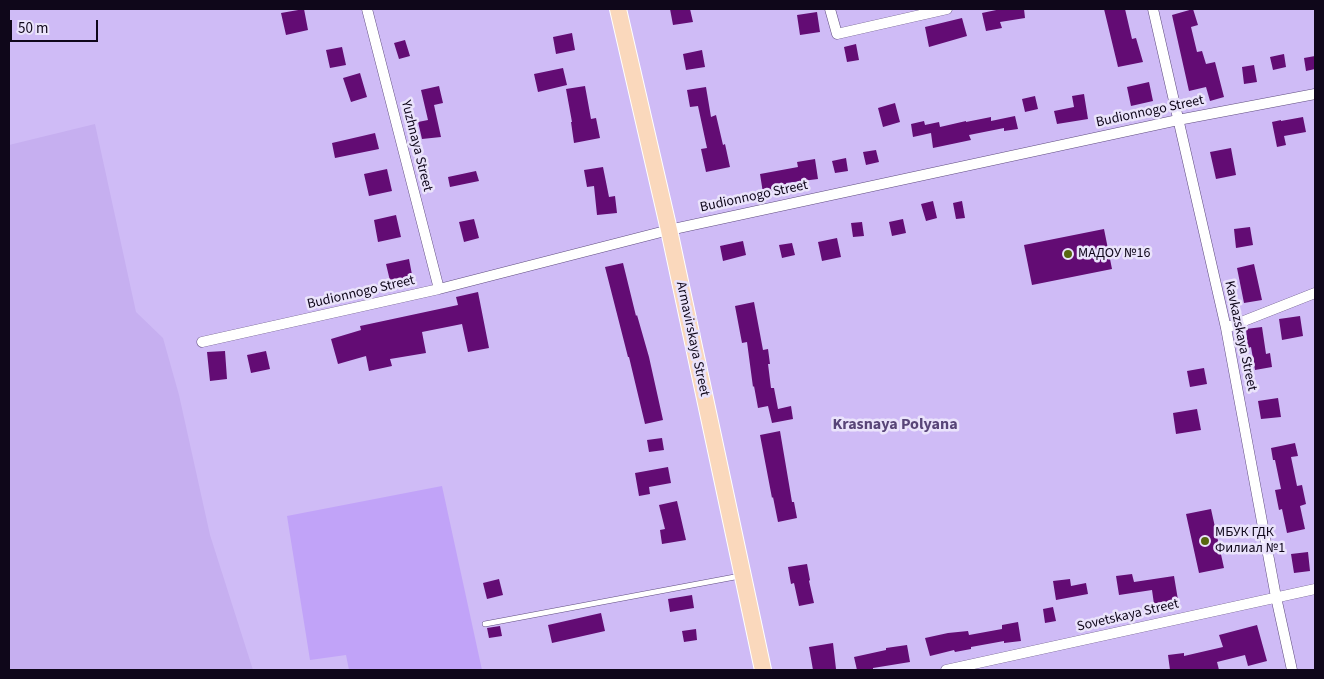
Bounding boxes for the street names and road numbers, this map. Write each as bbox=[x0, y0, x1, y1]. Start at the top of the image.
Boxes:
street label: Budionnogo Street bbox=[1095, 92, 1205, 132]
street label: Yuzhnaya Street bbox=[397, 99, 435, 193]
street label: Budionnogo Street bbox=[699, 177, 809, 217]
street label: Budionnogo Street bbox=[306, 272, 416, 314]
street label: Kavkazskaya Street bbox=[1220, 279, 1260, 393]
street label: Armavirskaya Street bbox=[672, 280, 712, 398]
street label: Sovetskaya Street bbox=[1076, 596, 1180, 636]

